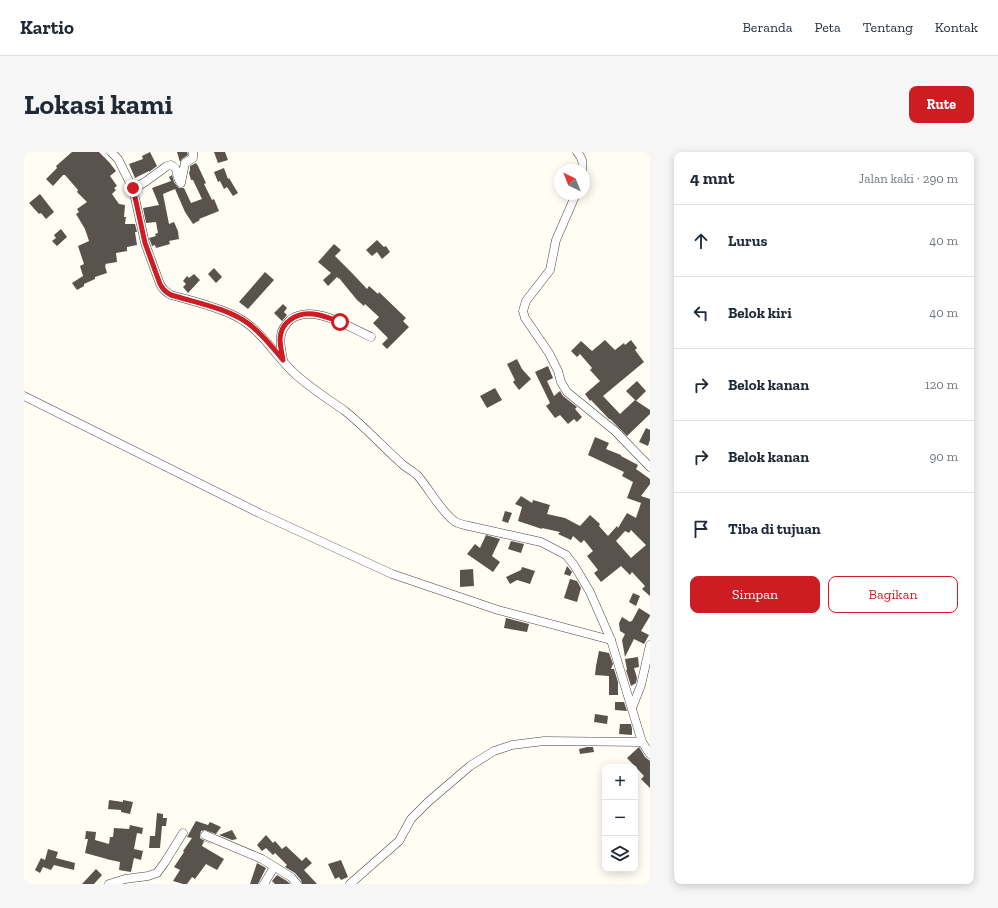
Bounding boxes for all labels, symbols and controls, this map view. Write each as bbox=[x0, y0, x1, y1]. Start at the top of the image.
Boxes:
text: Kartio bbox=[20, 16, 74, 39]
text: Beranda bbox=[742, 19, 793, 36]
text: Peta bbox=[815, 19, 841, 36]
text: Tentang bbox=[863, 19, 913, 36]
text: Kontak bbox=[935, 19, 978, 36]
button: Rute bbox=[909, 86, 974, 123]
text: Lokasi kami bbox=[24, 88, 173, 121]
north arrow bbox=[554, 164, 590, 200]
text: 4 mnt bbox=[690, 168, 735, 188]
text: Jalan kaki · 290 m bbox=[859, 171, 958, 186]
route end bbox=[124, 179, 142, 197]
icon: ahead bbox=[690, 230, 712, 252]
text: Lurus bbox=[728, 232, 767, 250]
text: 40 m bbox=[929, 233, 958, 248]
icon: left bbox=[690, 302, 712, 324]
text: Belok kiri bbox=[728, 304, 792, 322]
text: 40 m bbox=[929, 305, 958, 320]
route start bbox=[331, 313, 349, 331]
icon: right bbox=[690, 374, 712, 396]
text: Belok kanan bbox=[728, 376, 809, 394]
text: 120 m bbox=[925, 377, 958, 392]
icon: right bbox=[690, 446, 712, 468]
text: Belok kanan bbox=[728, 448, 809, 466]
text: 90 m bbox=[929, 449, 958, 464]
icon: arrive bbox=[690, 518, 712, 540]
text: Tiba di tujuan bbox=[728, 520, 821, 538]
button: Simpan bbox=[690, 576, 820, 613]
button: Bagikan bbox=[828, 576, 958, 613]
map controls bbox=[602, 764, 638, 872]
button: + bbox=[602, 764, 638, 800]
button: − bbox=[602, 800, 638, 836]
button: layers bbox=[602, 836, 638, 872]

